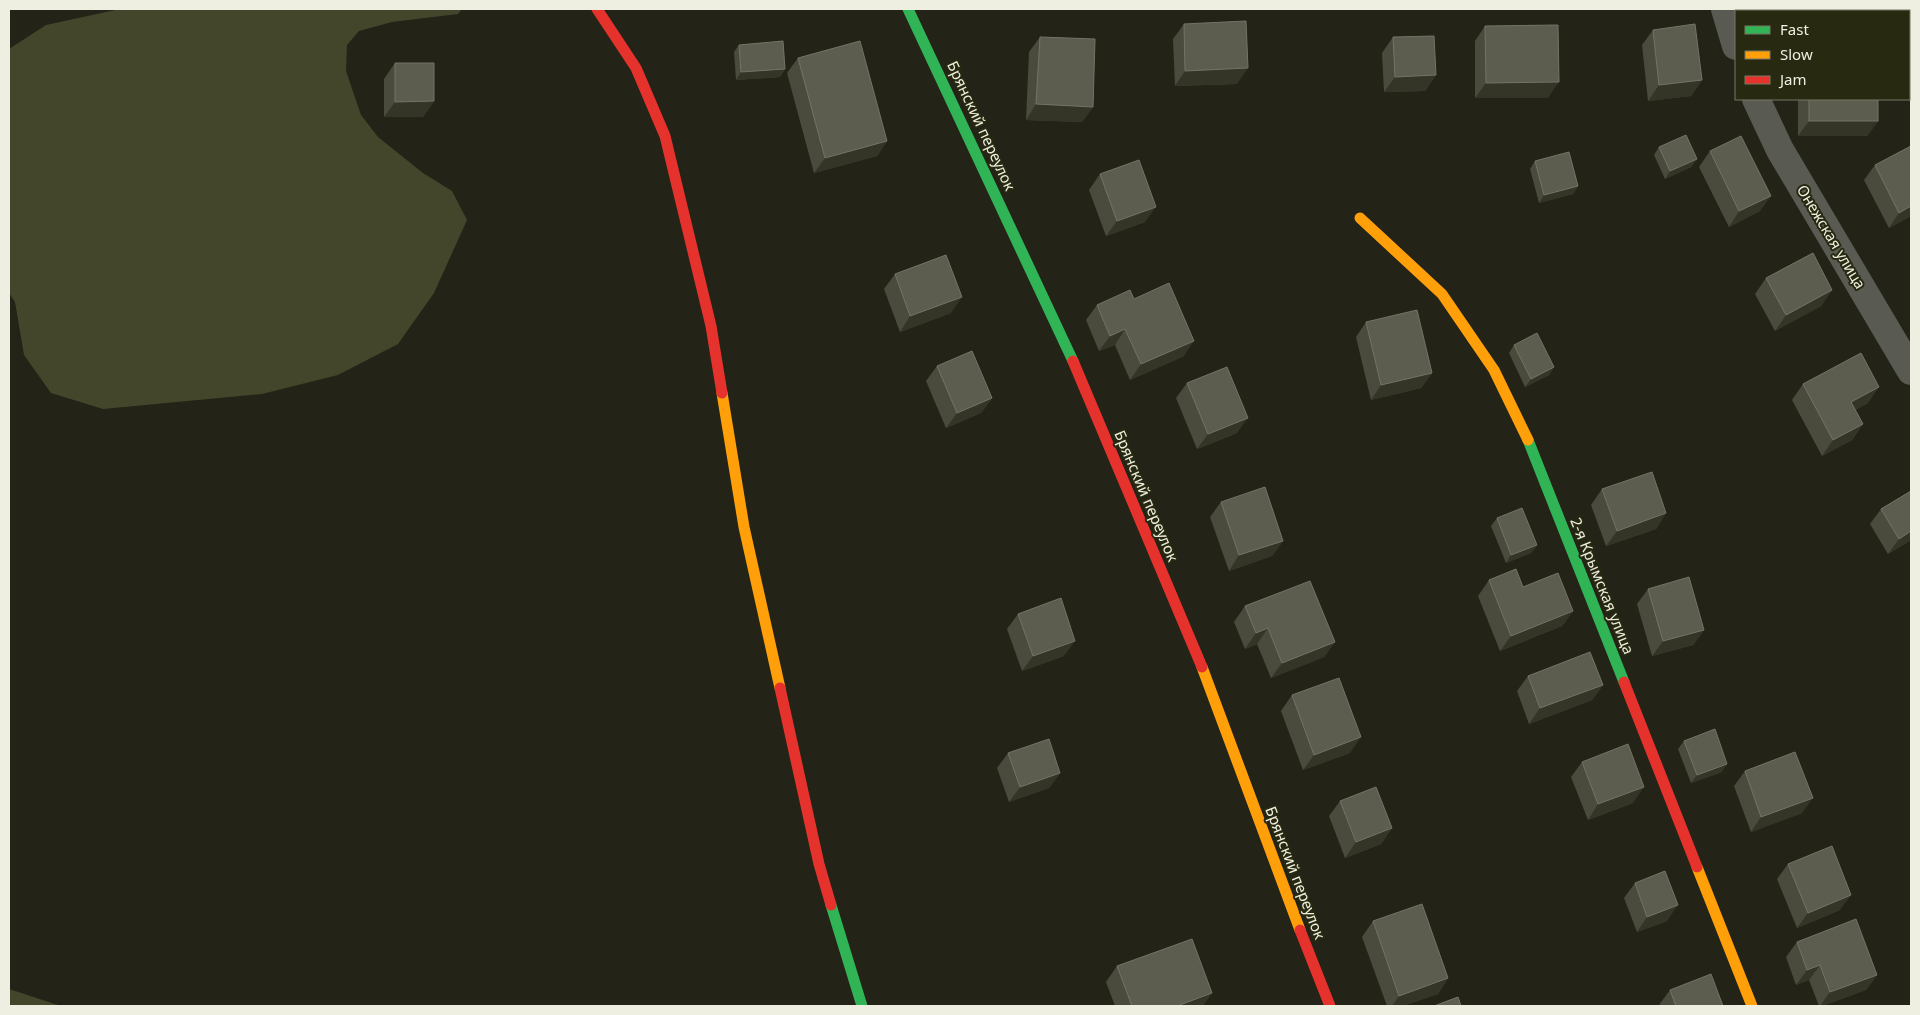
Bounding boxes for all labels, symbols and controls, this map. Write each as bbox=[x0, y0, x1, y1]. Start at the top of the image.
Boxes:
legend bbox=[1735, 10, 1910, 100]
text: Fast bbox=[1780, 19, 1809, 39]
text: Slow bbox=[1780, 44, 1813, 64]
street label: Брянский переулок bbox=[943, 58, 1021, 194]
text: Jam bbox=[1778, 69, 1807, 89]
street label: Онежская улица bbox=[1793, 181, 1871, 292]
street label: Брянский переулок bbox=[1110, 427, 1184, 564]
street label: 2-я Крымская улица bbox=[1566, 514, 1640, 657]
street label: Брянский переулок bbox=[1261, 803, 1331, 942]

